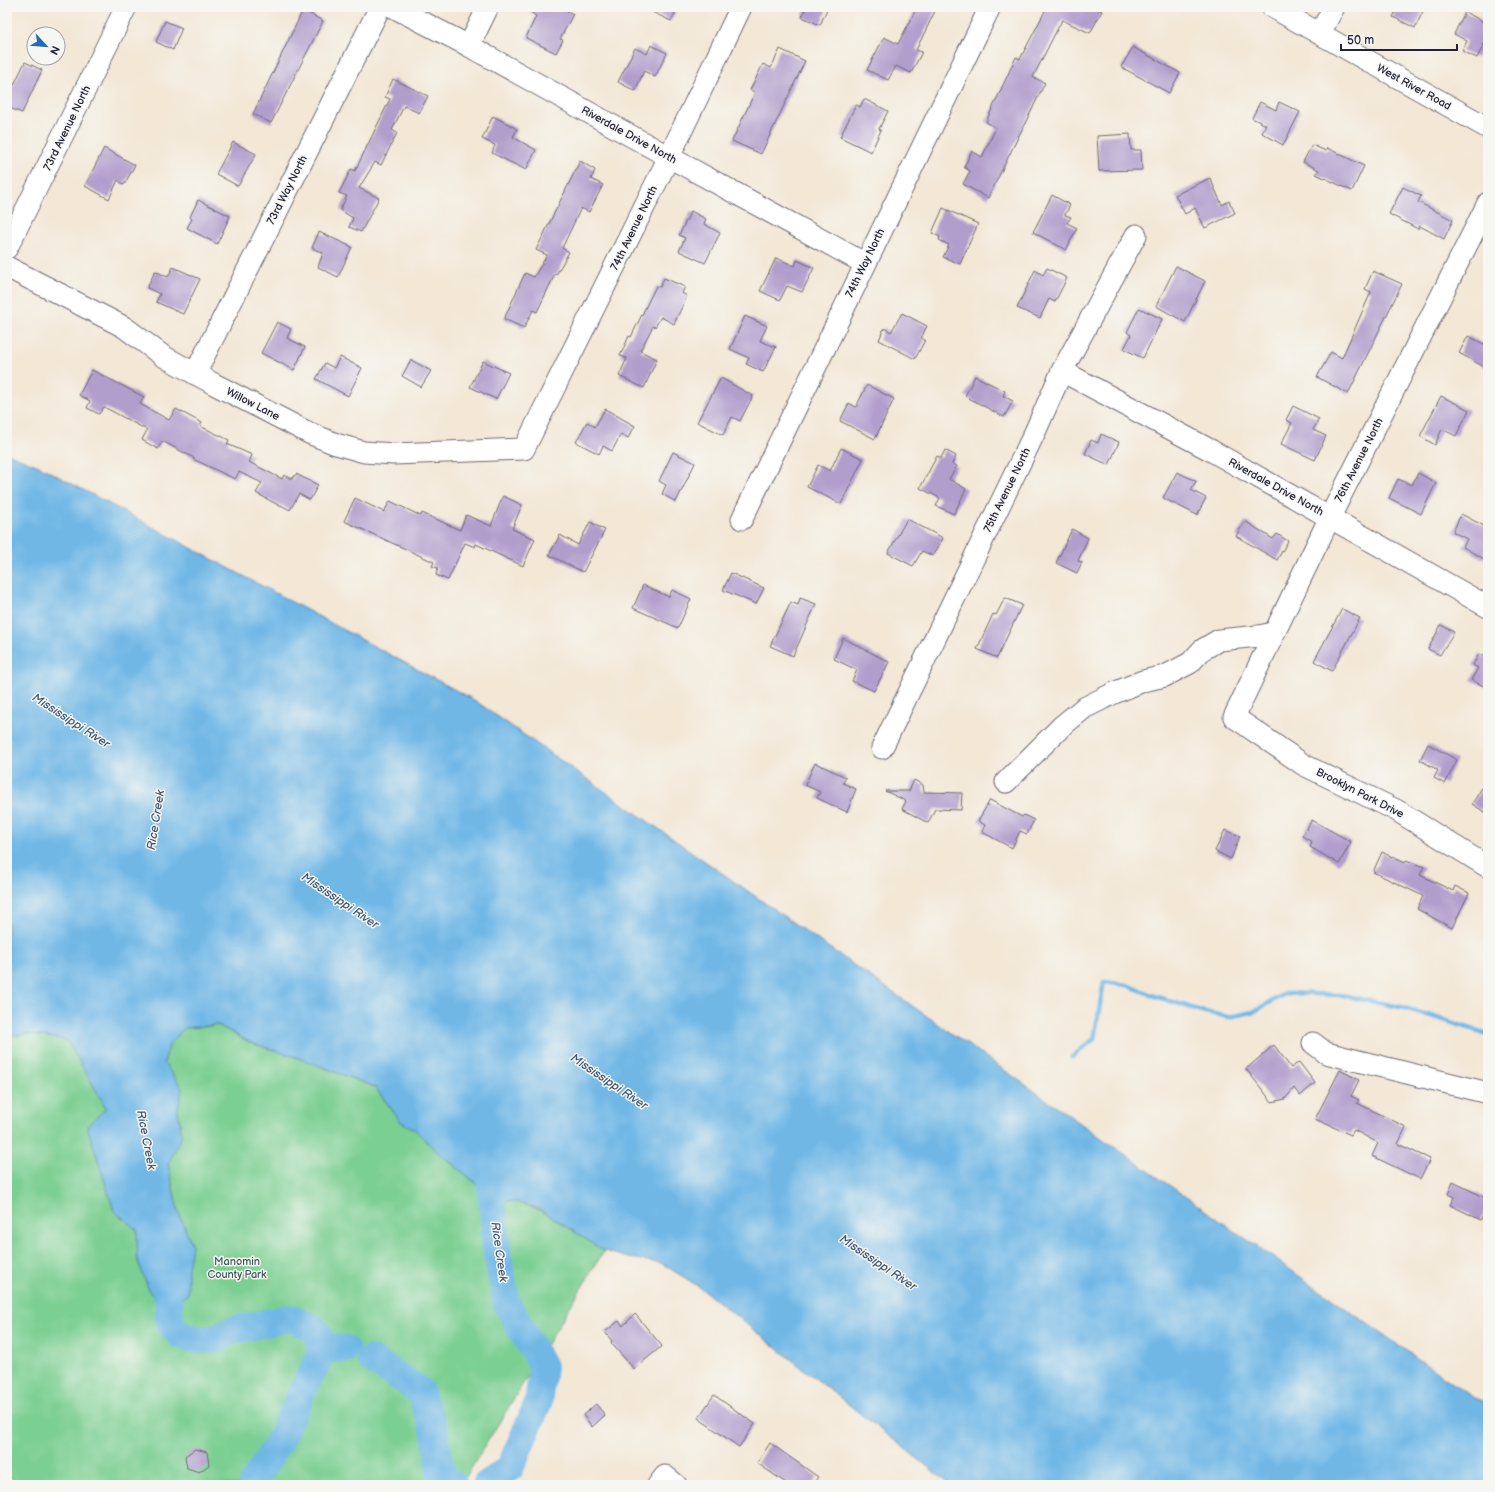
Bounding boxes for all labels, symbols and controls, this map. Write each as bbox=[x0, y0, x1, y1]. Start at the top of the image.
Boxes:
north arrow bbox=[26, 26, 66, 66]
scale bar bbox=[1341, 26, 1457, 52]
text: 50 m bbox=[1347, 33, 1374, 48]
text: N bbox=[47, 44, 62, 57]
street label: West River Road bbox=[1375, 61, 1453, 113]
street label: 73rd Avenue North bbox=[41, 83, 93, 173]
street label: Riverdale Drive North bbox=[579, 103, 679, 167]
street label: 73rd Way North bbox=[264, 153, 310, 227]
street label: 74th Avenue North bbox=[608, 184, 660, 272]
street label: 74th Way North bbox=[843, 226, 887, 300]
street label: Willow Lane bbox=[224, 385, 282, 423]
street label: 76th Avenue North bbox=[1332, 416, 1386, 504]
street label: 75th Avenue North bbox=[981, 446, 1033, 534]
street label: Riverdale Drive North bbox=[1226, 455, 1326, 519]
water label: Mississippi River bbox=[29, 690, 114, 753]
street label: Brooklyn Park Drive bbox=[1314, 765, 1406, 821]
water label: Rice Creek bbox=[144, 788, 168, 851]
water label: Mississippi River bbox=[299, 870, 383, 933]
water label: Mississippi River bbox=[568, 1051, 652, 1114]
water label: Rice Creek bbox=[133, 1109, 159, 1172]
water label: Rice Creek bbox=[487, 1221, 511, 1284]
water label: Mississippi River bbox=[837, 1232, 921, 1295]
park label: Manomin County Park bbox=[208, 1255, 267, 1281]

